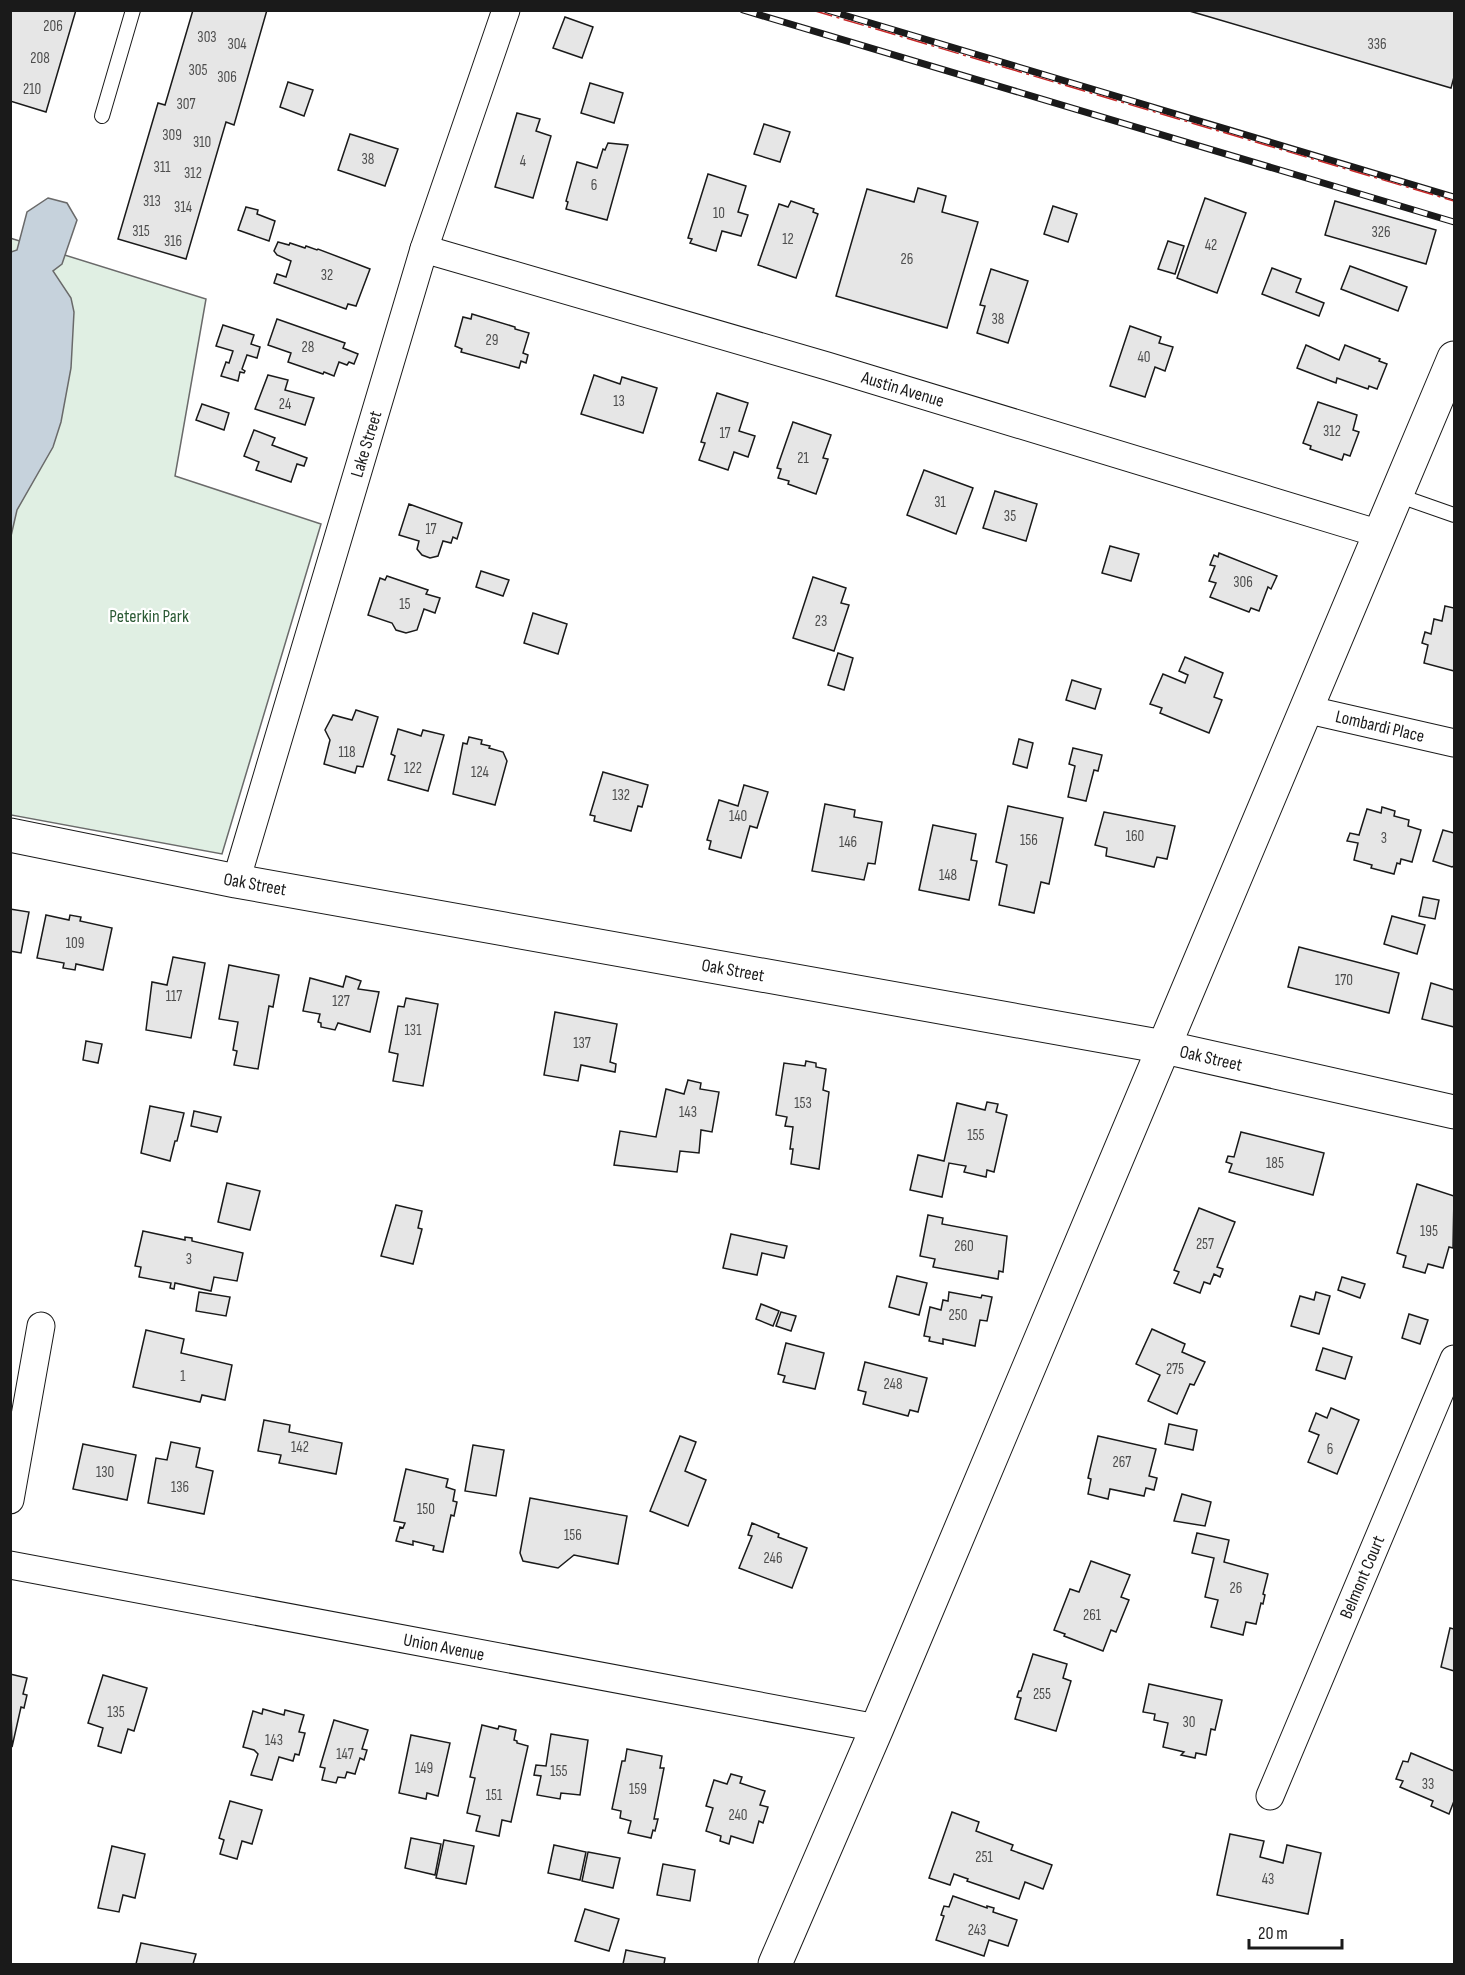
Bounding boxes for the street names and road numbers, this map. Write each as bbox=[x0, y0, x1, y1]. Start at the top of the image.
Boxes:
street label: Austin Avenue bbox=[858, 367, 947, 412]
street label: Lake Street bbox=[346, 408, 387, 480]
street label: Lombardi Place bbox=[1333, 706, 1426, 747]
street label: Oak Street bbox=[222, 869, 288, 900]
street label: Oak Street bbox=[700, 955, 766, 986]
street label: Oak Street bbox=[1178, 1041, 1245, 1076]
street label: Belmont Court bbox=[1336, 1532, 1390, 1622]
street label: Union Avenue bbox=[402, 1629, 486, 1666]

